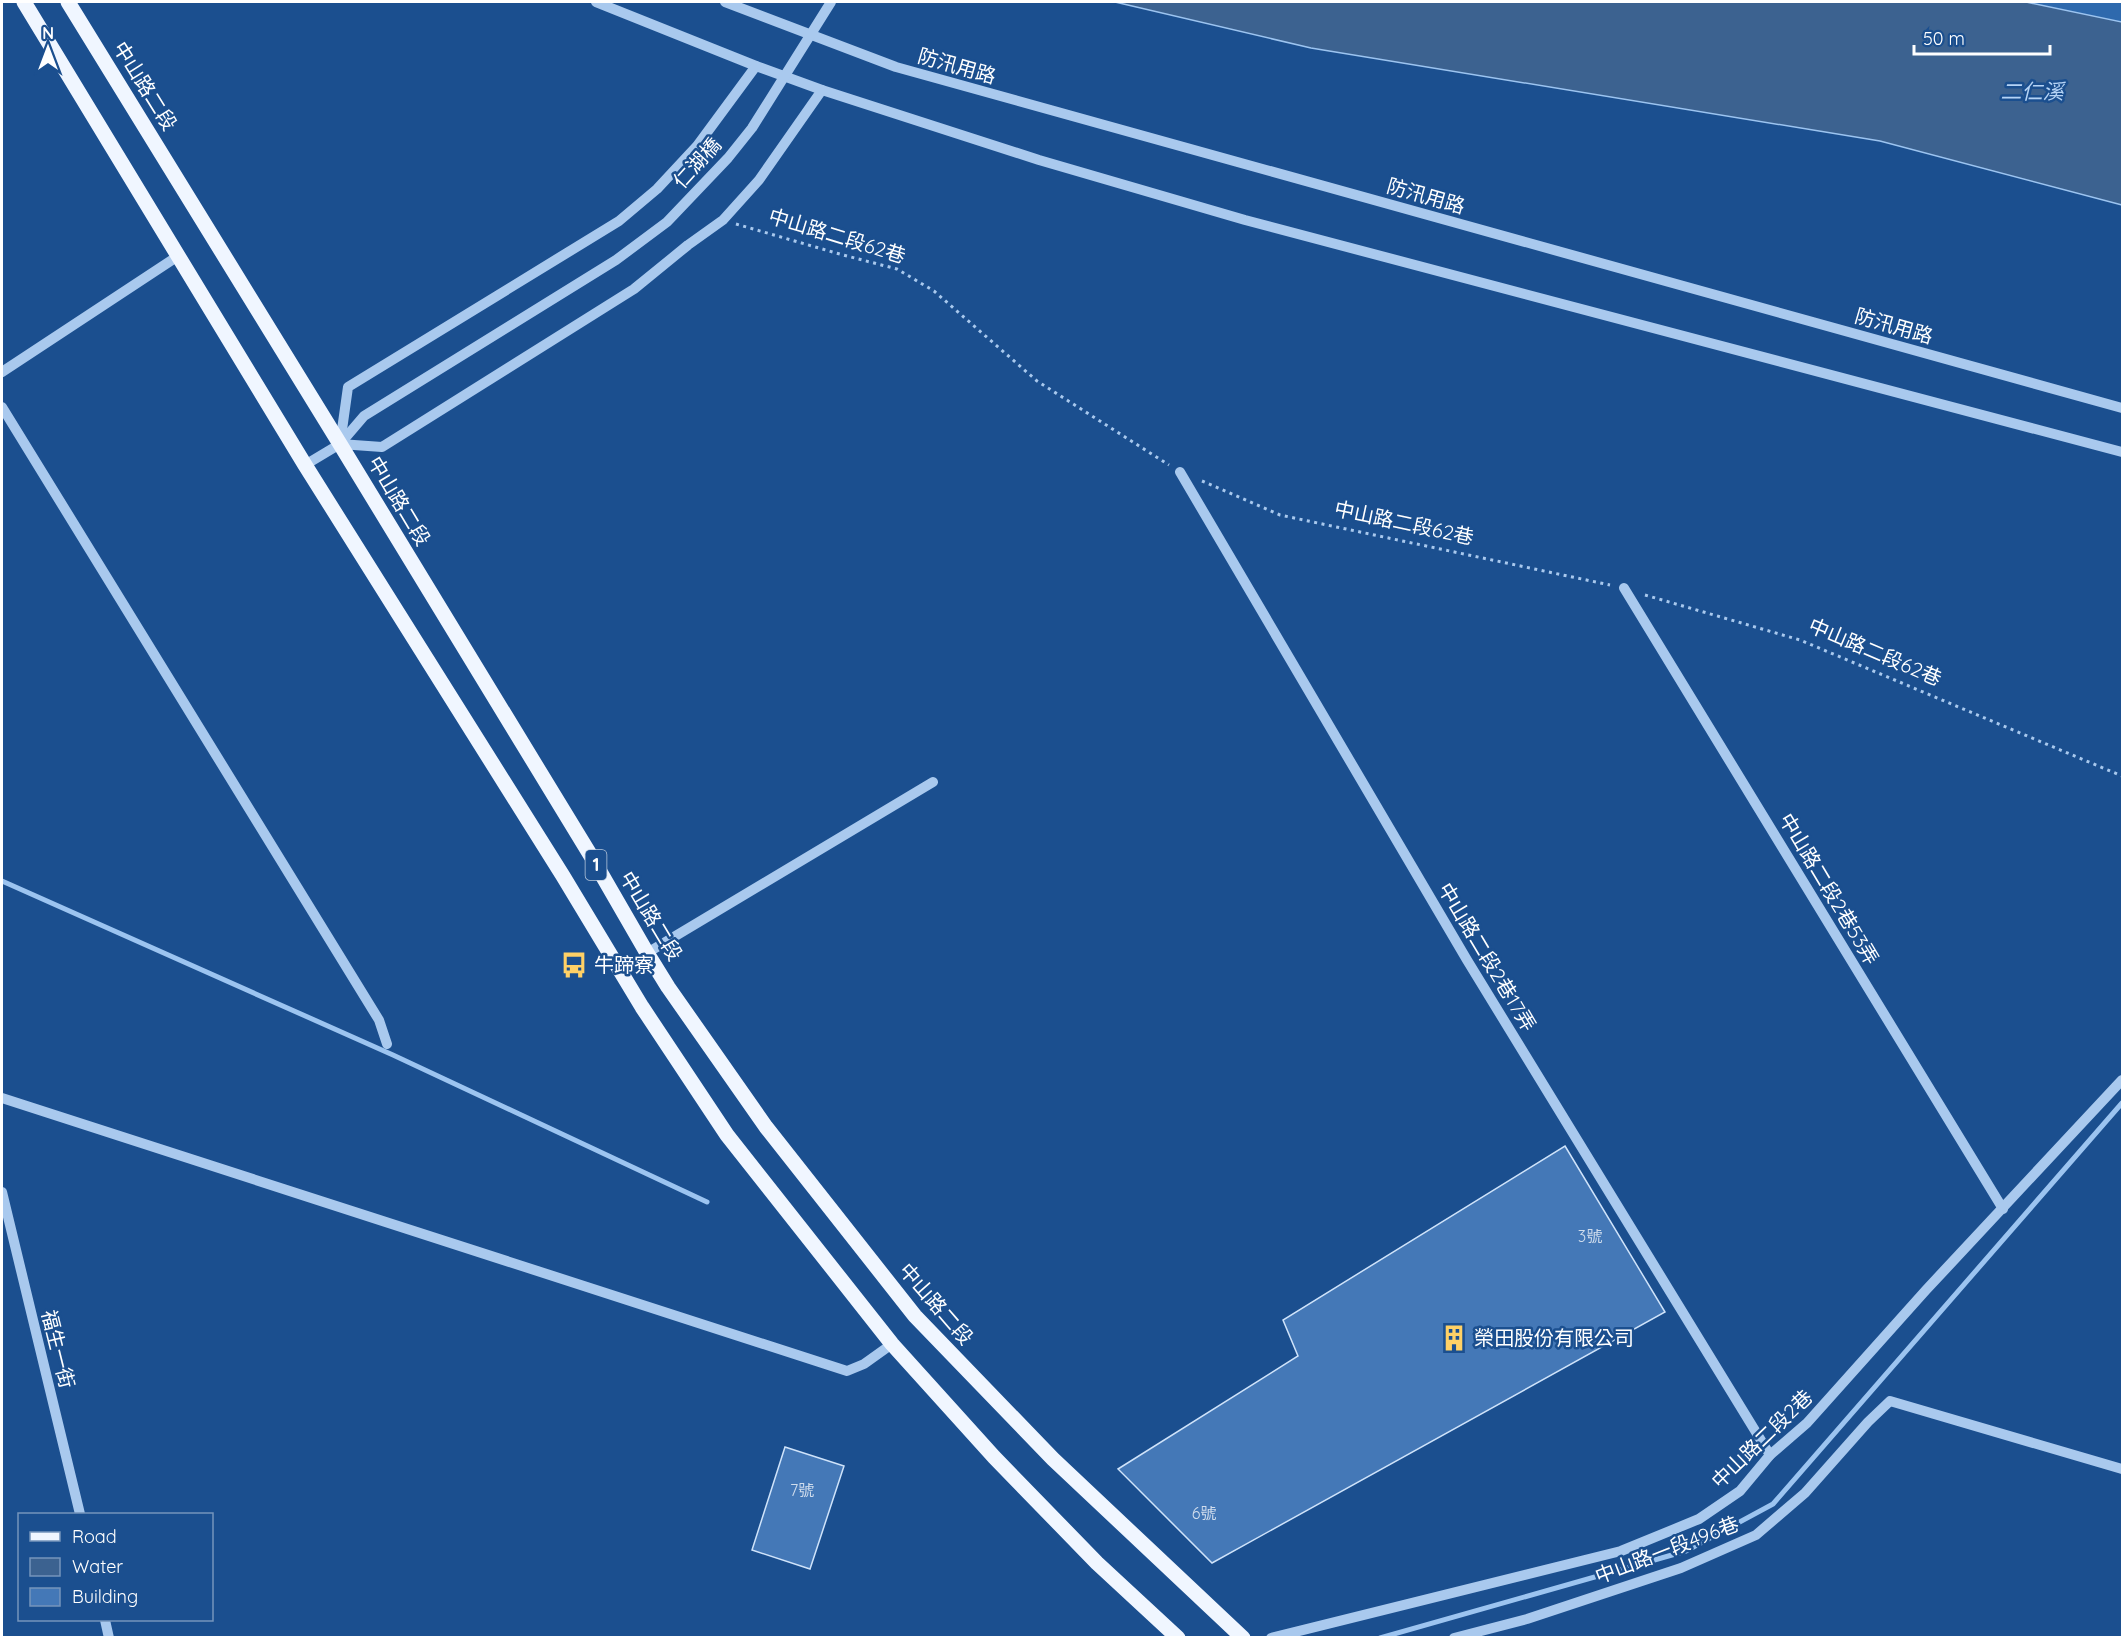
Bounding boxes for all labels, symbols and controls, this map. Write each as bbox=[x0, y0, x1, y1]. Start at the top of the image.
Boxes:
north arrow bbox=[18, 18, 78, 78]
scale bar bbox=[1914, 18, 2050, 56]
text: N bbox=[42, 23, 54, 43]
text: 50 m bbox=[1923, 27, 1965, 50]
street label: 中山路二段 bbox=[108, 37, 183, 135]
street label: 防汛用路 bbox=[915, 42, 999, 89]
water label: 二仁溪 bbox=[2001, 78, 2066, 104]
street label: 仁湖橋 bbox=[667, 132, 726, 193]
street label: 防汛用路 bbox=[1384, 172, 1468, 219]
street label: 中山路二段62巷 bbox=[766, 203, 909, 268]
street label: 防汛用路 bbox=[1852, 302, 1936, 349]
street label: 中山路二段 bbox=[363, 451, 436, 550]
street label: 中山路二段62巷 bbox=[1332, 496, 1476, 549]
street label: 中山路二段62巷 bbox=[1805, 612, 1945, 691]
street label: 中山路二段2巷53弄 bbox=[1774, 808, 1885, 969]
road number: 1 bbox=[586, 850, 606, 880]
street label: 中山路二段 bbox=[615, 866, 688, 965]
street label: 中山路二段2巷17弄 bbox=[1433, 878, 1542, 1036]
bus stop icon: 牛蹄寮 bbox=[559, 950, 589, 980]
place label: 牛蹄寮 bbox=[594, 952, 654, 977]
house number: 3號 bbox=[1578, 1226, 1602, 1246]
street label: 中山路二段 bbox=[894, 1258, 979, 1350]
street label: 福生一街 bbox=[37, 1307, 80, 1391]
building icon: 榮田股份有限公司 bbox=[1439, 1323, 1469, 1353]
place label: 榮田股份有限公司 bbox=[1474, 1325, 1634, 1350]
street label: 中山路二段2巷 bbox=[1706, 1384, 1817, 1493]
house number: 7號 bbox=[790, 1480, 814, 1500]
house number: 6號 bbox=[1192, 1503, 1216, 1523]
street label: 中山路一段496巷 bbox=[1591, 1511, 1742, 1588]
legend bbox=[18, 1513, 213, 1621]
text: Road bbox=[72, 1525, 117, 1548]
text: Water bbox=[72, 1555, 123, 1578]
text: Building bbox=[72, 1585, 138, 1608]

